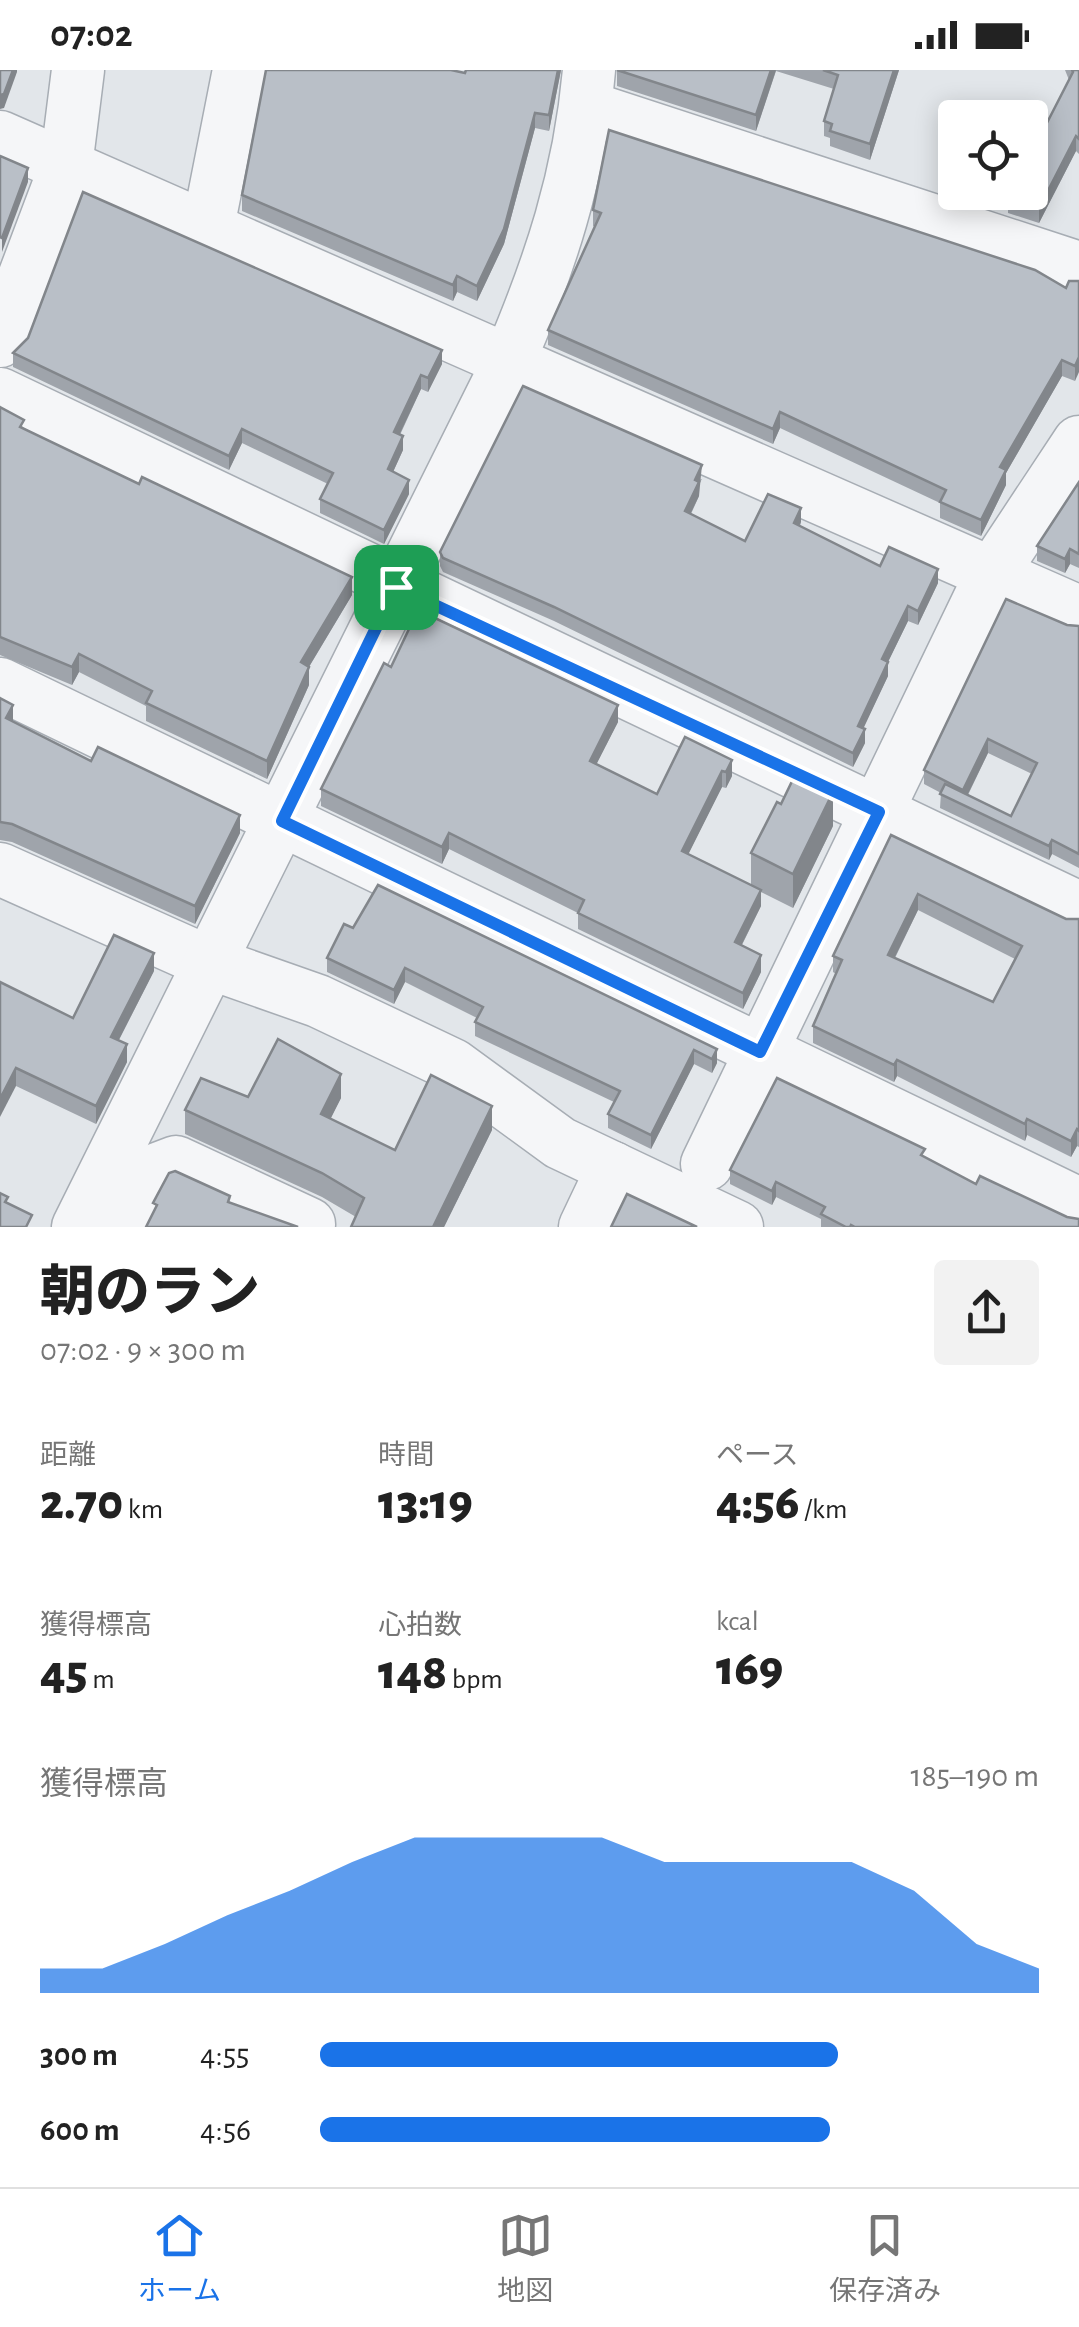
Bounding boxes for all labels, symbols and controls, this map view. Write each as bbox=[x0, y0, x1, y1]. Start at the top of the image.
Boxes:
text: 07:02 bbox=[50, 16, 133, 54]
map controls bbox=[938, 100, 1048, 210]
button: locate bbox=[938, 100, 1048, 210]
pin bbox=[354, 545, 439, 630]
icon: arrive bbox=[369, 560, 424, 615]
button: share bbox=[934, 1260, 1039, 1365]
text: 朝のラン bbox=[40, 1266, 260, 1321]
text: 07:02 · 9 × 300 m bbox=[40, 1334, 246, 1366]
text: 距離 bbox=[40, 1442, 96, 1470]
text: 時間 bbox=[378, 1442, 434, 1470]
text: ペース bbox=[716, 1442, 799, 1470]
text: 2.70 bbox=[40, 1478, 123, 1528]
text: 13:19 bbox=[378, 1478, 473, 1528]
text: 4:56 bbox=[716, 1478, 799, 1528]
text: km bbox=[123, 1496, 163, 1524]
text: /km bbox=[799, 1496, 847, 1524]
text: kcal bbox=[716, 1608, 759, 1636]
text: 獲得標高 bbox=[40, 1612, 152, 1640]
text: 心拍数 bbox=[378, 1612, 462, 1640]
text: 169 bbox=[716, 1644, 783, 1694]
text: 45 bbox=[40, 1648, 88, 1698]
text: 148 bbox=[378, 1648, 447, 1698]
text: m bbox=[88, 1666, 115, 1694]
text: bpm bbox=[447, 1666, 503, 1694]
text: 185–190 m bbox=[910, 1760, 1039, 1792]
text: 獲得標高 bbox=[40, 1768, 168, 1800]
text: 300 m bbox=[40, 2039, 118, 2071]
text: 4:55 bbox=[200, 2039, 249, 2071]
text: 600 m bbox=[40, 2114, 119, 2146]
text: 4:56 bbox=[200, 2114, 251, 2146]
tab: ホーム bbox=[138, 2208, 221, 2309]
tab: 地図 bbox=[497, 2208, 553, 2309]
tab: 保存済み bbox=[829, 2208, 941, 2309]

